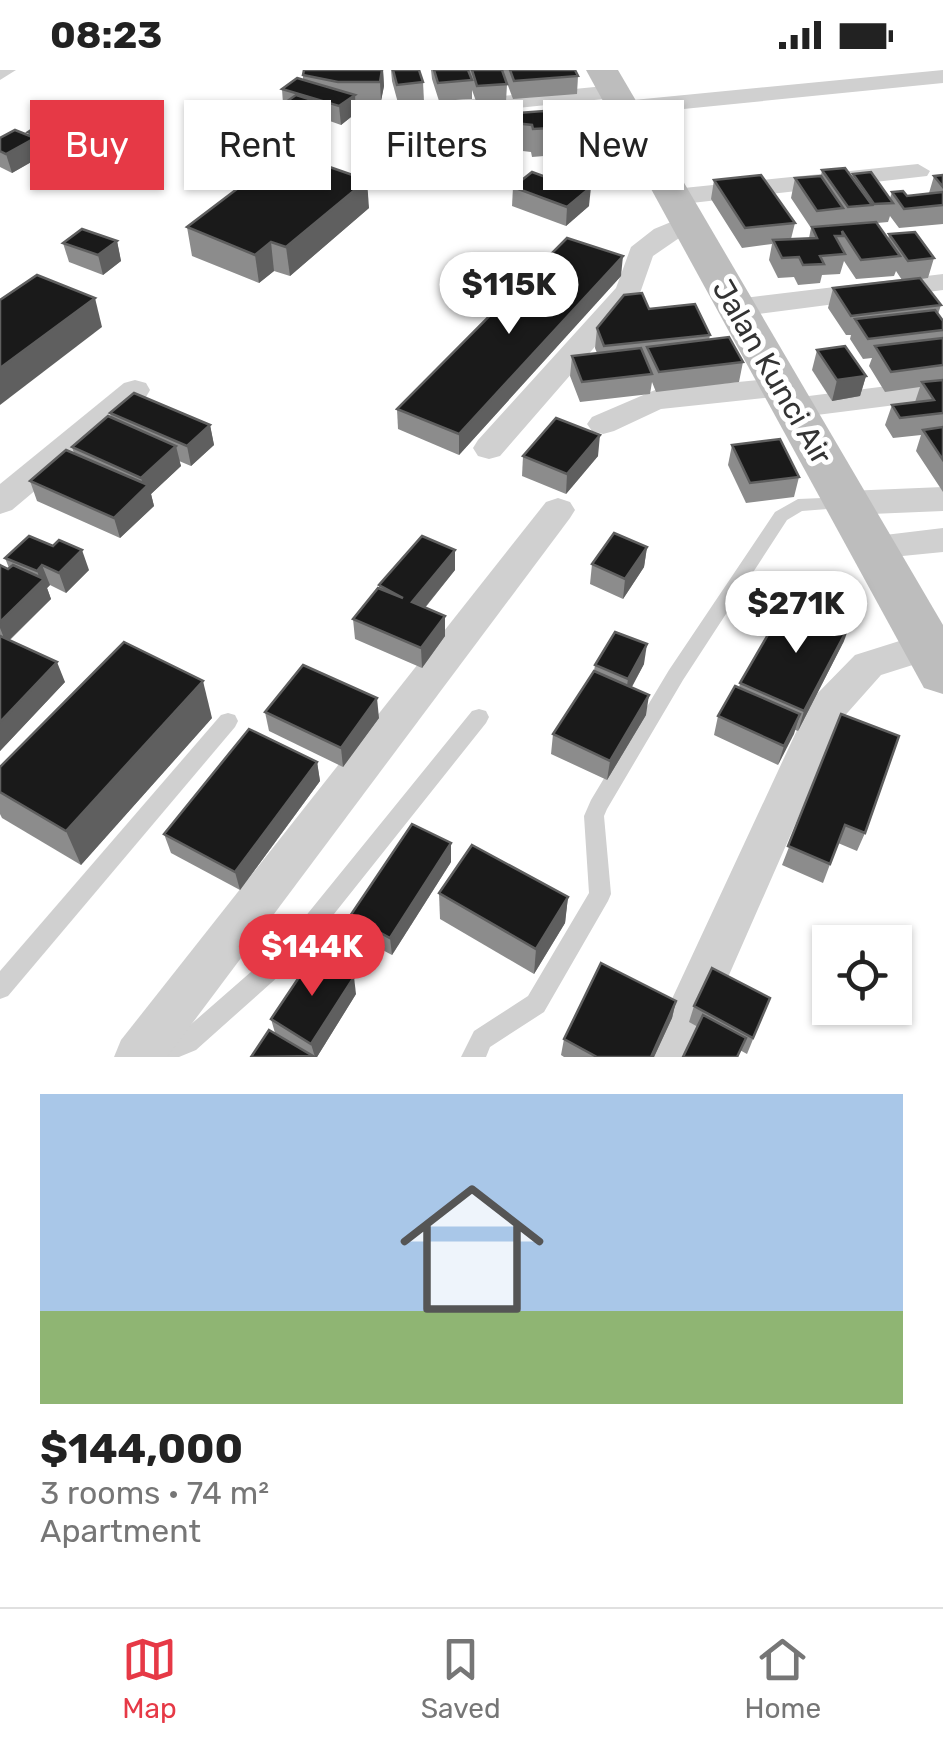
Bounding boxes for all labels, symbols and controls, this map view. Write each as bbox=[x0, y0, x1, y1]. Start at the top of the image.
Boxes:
text: 08:23 bbox=[50, 12, 162, 58]
chip: Buy bbox=[30, 100, 164, 190]
chip: Rent bbox=[184, 100, 331, 190]
chip: Filters bbox=[351, 100, 523, 190]
chip: New bbox=[543, 100, 684, 190]
pin: $115K bbox=[439, 252, 579, 337]
text: $115K bbox=[461, 265, 557, 303]
street label: Jalan Kunci Air bbox=[705, 273, 840, 471]
pin: $271K bbox=[726, 571, 866, 656]
text: $271K bbox=[747, 584, 845, 622]
pin: $144K bbox=[242, 914, 382, 999]
map controls bbox=[812, 925, 912, 1025]
button: locate bbox=[812, 925, 912, 1025]
text: $144K bbox=[261, 927, 363, 965]
icon: home bbox=[382, 1159, 562, 1339]
text: $144,000 bbox=[40, 1424, 243, 1474]
text: 3 rooms · 74 m² bbox=[40, 1474, 269, 1512]
text: Apartment bbox=[40, 1512, 201, 1550]
tab: Map bbox=[122, 1632, 177, 1725]
tab: Saved bbox=[421, 1632, 501, 1725]
tab: Home bbox=[744, 1632, 821, 1725]

